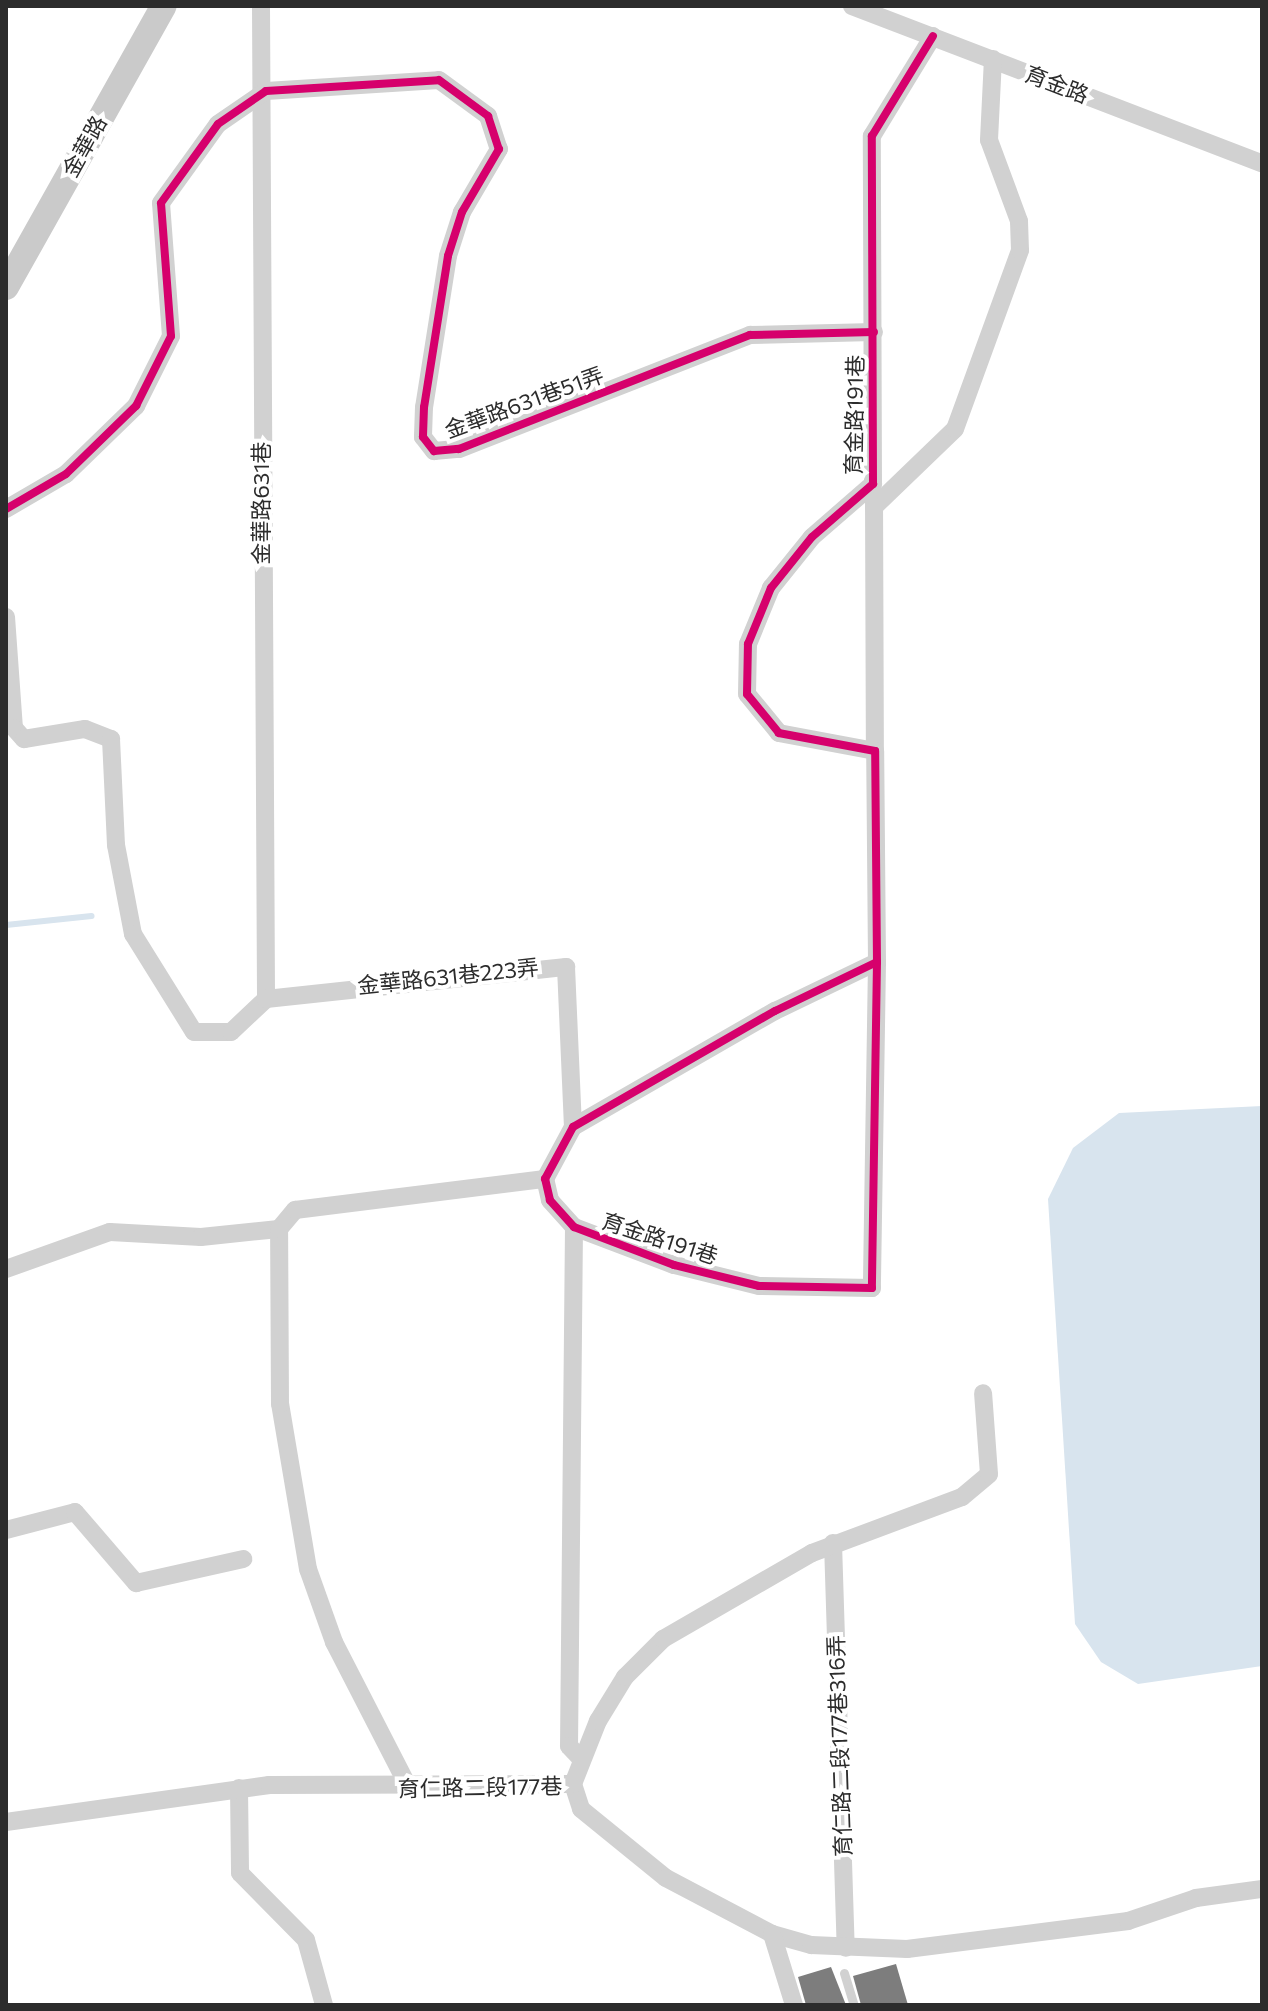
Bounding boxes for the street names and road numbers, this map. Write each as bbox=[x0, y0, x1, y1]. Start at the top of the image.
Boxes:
street label: 育金路 bbox=[1021, 60, 1093, 108]
street label: 金華路 bbox=[56, 111, 112, 181]
street label: 育金路191巷 bbox=[840, 355, 868, 475]
street label: 金華路631巷51弄 bbox=[441, 361, 607, 443]
street label: 金華路631巷 bbox=[248, 441, 274, 565]
street label: 金華路631巷223弄 bbox=[356, 953, 540, 999]
street label: 育金路191巷 bbox=[599, 1207, 721, 1269]
street label: 育仁路二段177巷316弄 bbox=[822, 1635, 856, 1857]
street label: 育仁路二段177巷 bbox=[397, 1772, 563, 1802]

